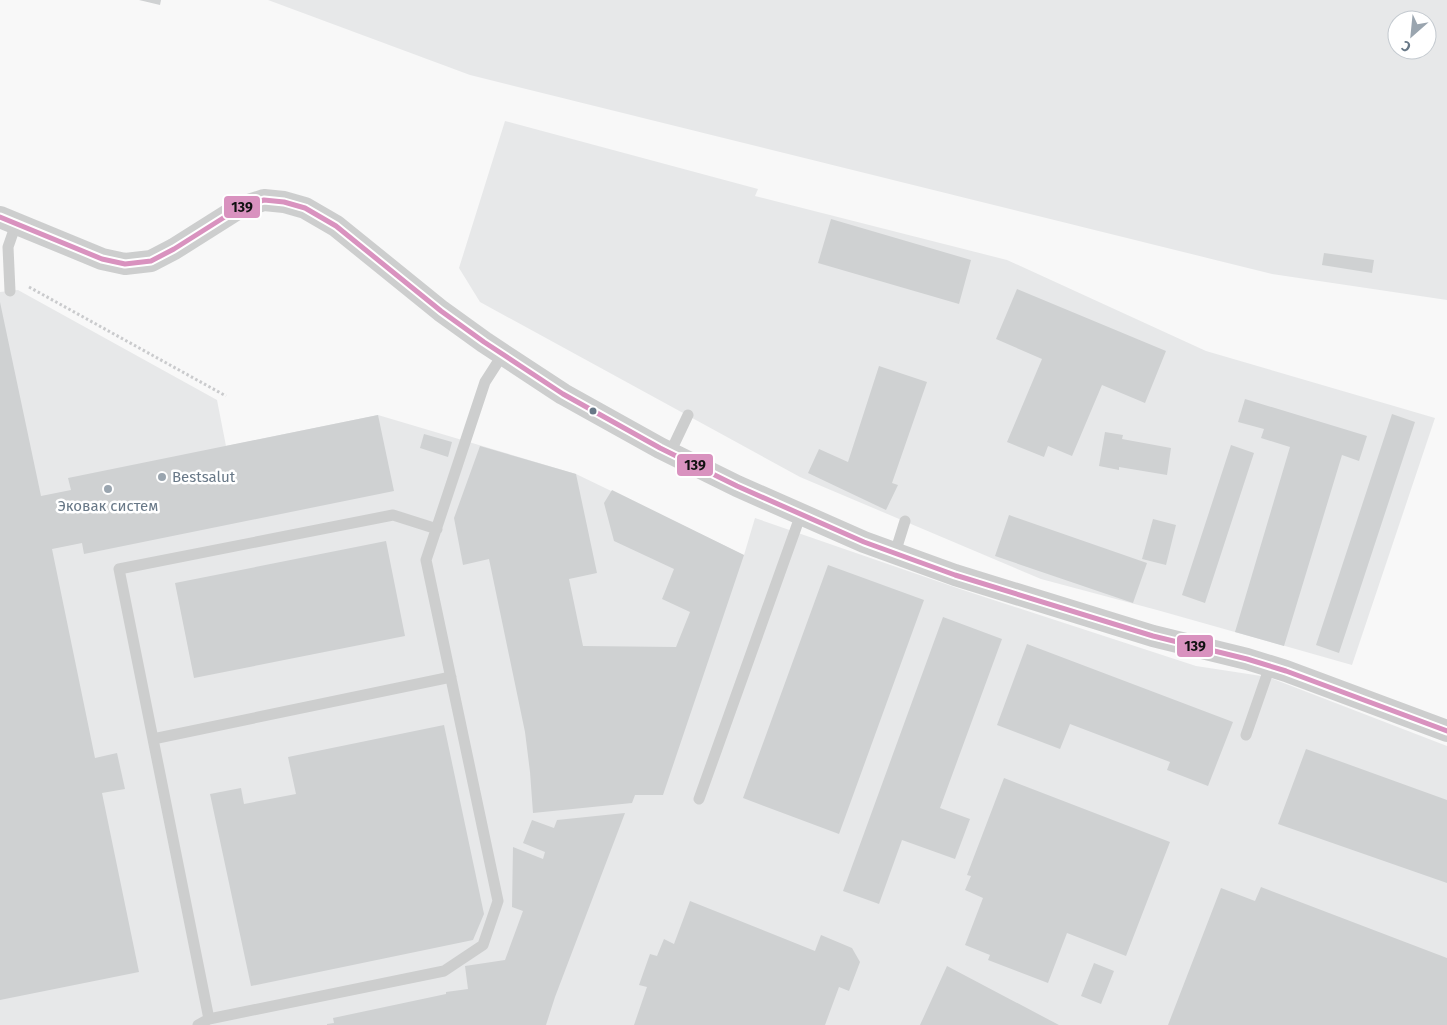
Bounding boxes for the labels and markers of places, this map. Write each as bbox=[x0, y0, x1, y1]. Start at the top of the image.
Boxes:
unlabelled marker bbox=[588, 406, 598, 416]
place label: Bestsalut bbox=[172, 468, 236, 486]
marker: Bestsalut bbox=[156, 471, 168, 483]
marker: Эковак систем bbox=[102, 483, 114, 495]
place label: Эковак систем bbox=[58, 497, 158, 515]

